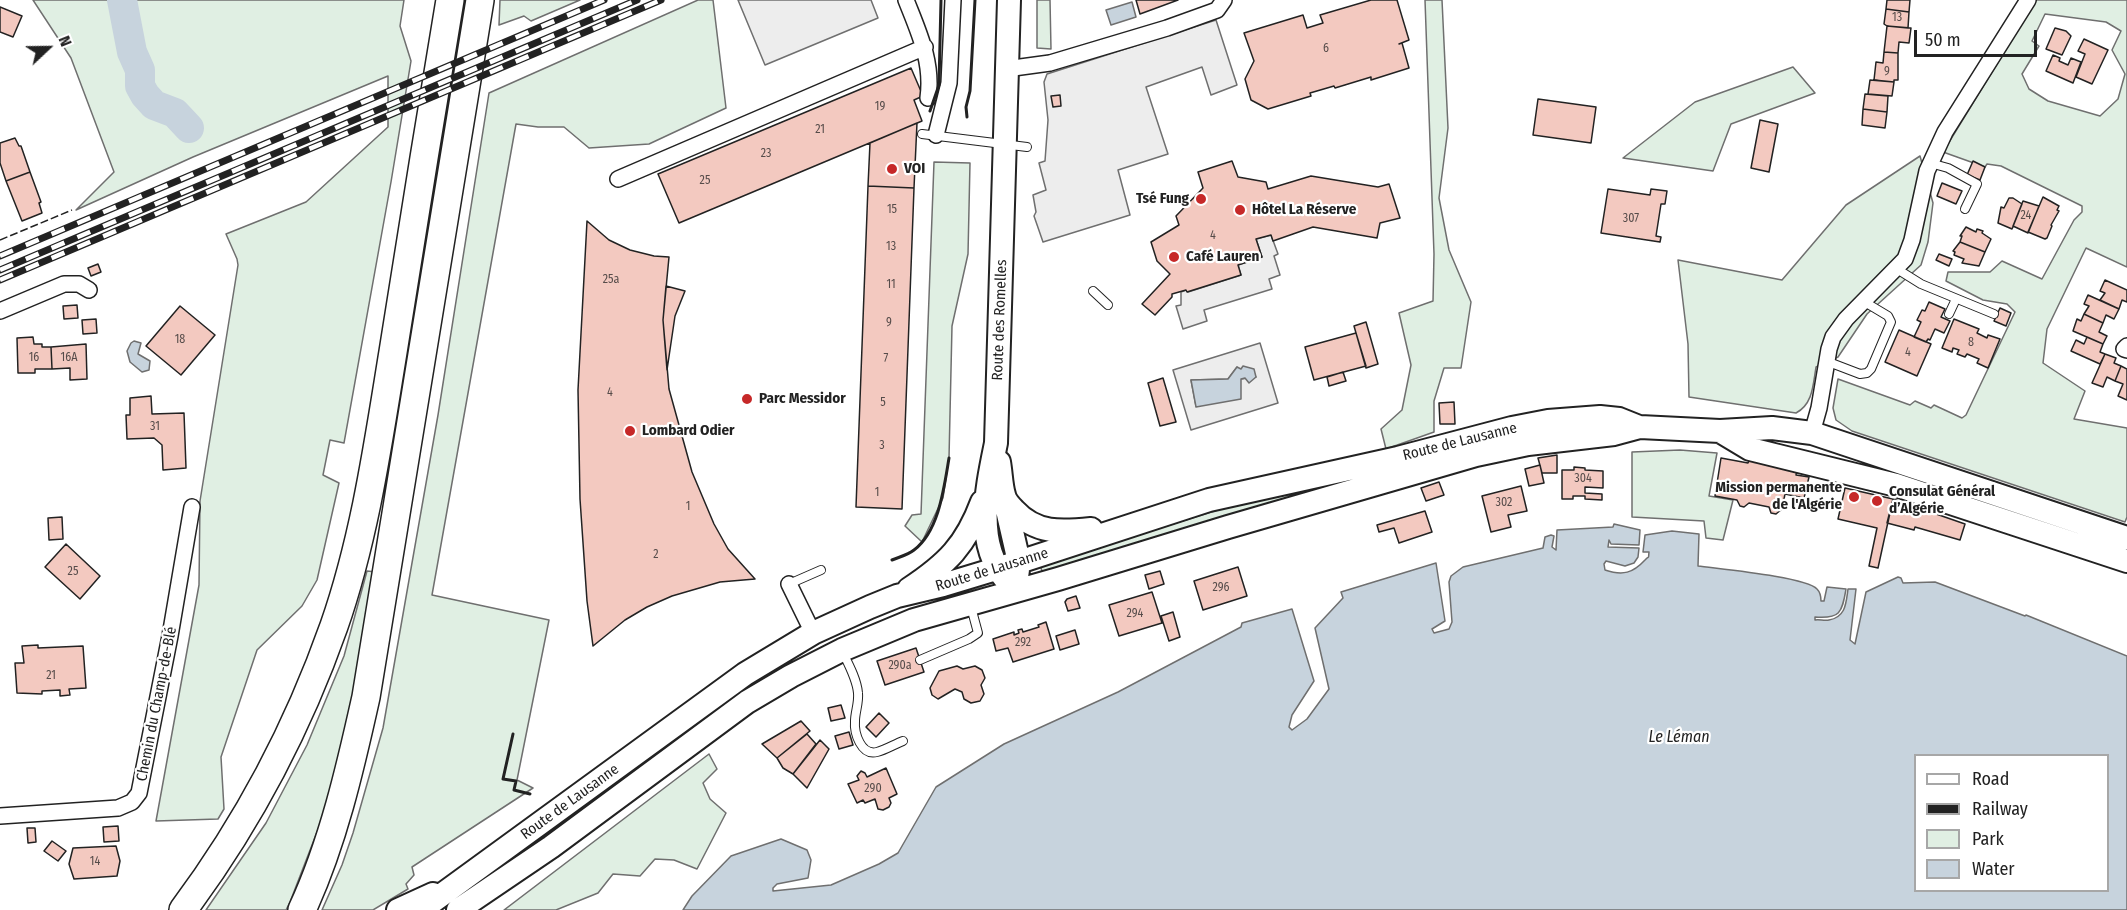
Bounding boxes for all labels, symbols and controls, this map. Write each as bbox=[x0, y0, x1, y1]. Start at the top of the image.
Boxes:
house number: 13 bbox=[1892, 11, 1902, 25]
north arrow bbox=[18, 18, 78, 78]
scale bar bbox=[1917, 18, 2040, 56]
text: 50 m bbox=[1925, 29, 1961, 51]
text: N bbox=[55, 33, 76, 49]
house number: 6 bbox=[1323, 42, 1329, 56]
house number: 9 bbox=[1884, 65, 1890, 79]
house number: 19 bbox=[875, 100, 885, 114]
house number: 21 bbox=[815, 123, 825, 137]
house number: 23 bbox=[761, 147, 771, 161]
place label: VOI bbox=[904, 160, 925, 178]
marker: VOI bbox=[885, 162, 899, 176]
house number: 25 bbox=[700, 174, 710, 188]
place label: Tsé Fung bbox=[1136, 190, 1189, 208]
marker: Tsé Fung bbox=[1194, 192, 1208, 206]
place label: Hôtel La Réserve bbox=[1252, 201, 1356, 219]
house number: 15 bbox=[887, 203, 897, 217]
marker: Hôtel La Réserve bbox=[1233, 203, 1247, 217]
house number: 24 bbox=[2021, 209, 2031, 223]
house number: 307 bbox=[1623, 212, 1639, 226]
house number: 4 bbox=[1210, 229, 1216, 243]
house number: 13 bbox=[886, 240, 896, 254]
place label: Café Lauren bbox=[1186, 248, 1259, 266]
marker: Café Lauren bbox=[1167, 250, 1181, 264]
street label: Route des Romelles bbox=[989, 259, 1011, 381]
house number: 25a bbox=[603, 273, 619, 287]
house number: 11 bbox=[886, 278, 896, 292]
house number: 9 bbox=[886, 316, 892, 330]
house number: 18 bbox=[175, 333, 185, 347]
house number: 8 bbox=[1968, 336, 1974, 350]
house number: 4 bbox=[1905, 346, 1911, 360]
house number: 16 bbox=[29, 351, 39, 365]
house number: 16A bbox=[61, 351, 77, 365]
house number: 7 bbox=[884, 352, 888, 366]
house number: 4 bbox=[607, 386, 613, 400]
place label: Parc Messidor bbox=[759, 390, 846, 408]
marker: Parc Messidor bbox=[740, 392, 754, 406]
house number: 5 bbox=[880, 396, 886, 410]
street label: Route de Lausanne bbox=[1401, 419, 1519, 465]
house number: 31 bbox=[150, 420, 160, 434]
place label: Lombard Odier bbox=[642, 422, 735, 440]
marker: Lombard Odier bbox=[623, 424, 637, 438]
house number: 3 bbox=[879, 439, 885, 453]
house number: 304 bbox=[1574, 472, 1592, 486]
place label: Mission permanente de l'Algérie bbox=[1715, 479, 1842, 514]
place label: Consulat Général d’Algérie bbox=[1889, 483, 1995, 518]
house number: 1 bbox=[875, 486, 879, 500]
marker: Mission permanente de l'Algérie bbox=[1847, 490, 1861, 504]
marker: Consulat Général d’Algérie bbox=[1870, 494, 1884, 508]
house number: 302 bbox=[1496, 496, 1512, 510]
house number: 1 bbox=[686, 500, 690, 514]
street label: Route de Lausanne bbox=[933, 544, 1051, 596]
house number: 2 bbox=[653, 548, 659, 562]
house number: 25 bbox=[68, 565, 78, 579]
house number: 296 bbox=[1213, 581, 1229, 595]
house number: 294 bbox=[1127, 607, 1143, 621]
street label: Chemin du Champ-de-Blé bbox=[133, 625, 181, 783]
house number: 292 bbox=[1015, 636, 1031, 650]
house number: 290a bbox=[888, 659, 912, 673]
house number: 21 bbox=[46, 669, 56, 683]
water label: Le Léman bbox=[1648, 728, 1710, 748]
legend bbox=[1914, 754, 2109, 892]
street label: Route de Lausanne bbox=[517, 760, 623, 844]
text: Road bbox=[1972, 768, 2009, 790]
house number: 290 bbox=[864, 782, 882, 796]
text: Railway bbox=[1972, 798, 2028, 820]
text: Park bbox=[1972, 828, 2004, 850]
house number: 14 bbox=[90, 855, 100, 869]
text: Water bbox=[1972, 858, 2015, 880]

